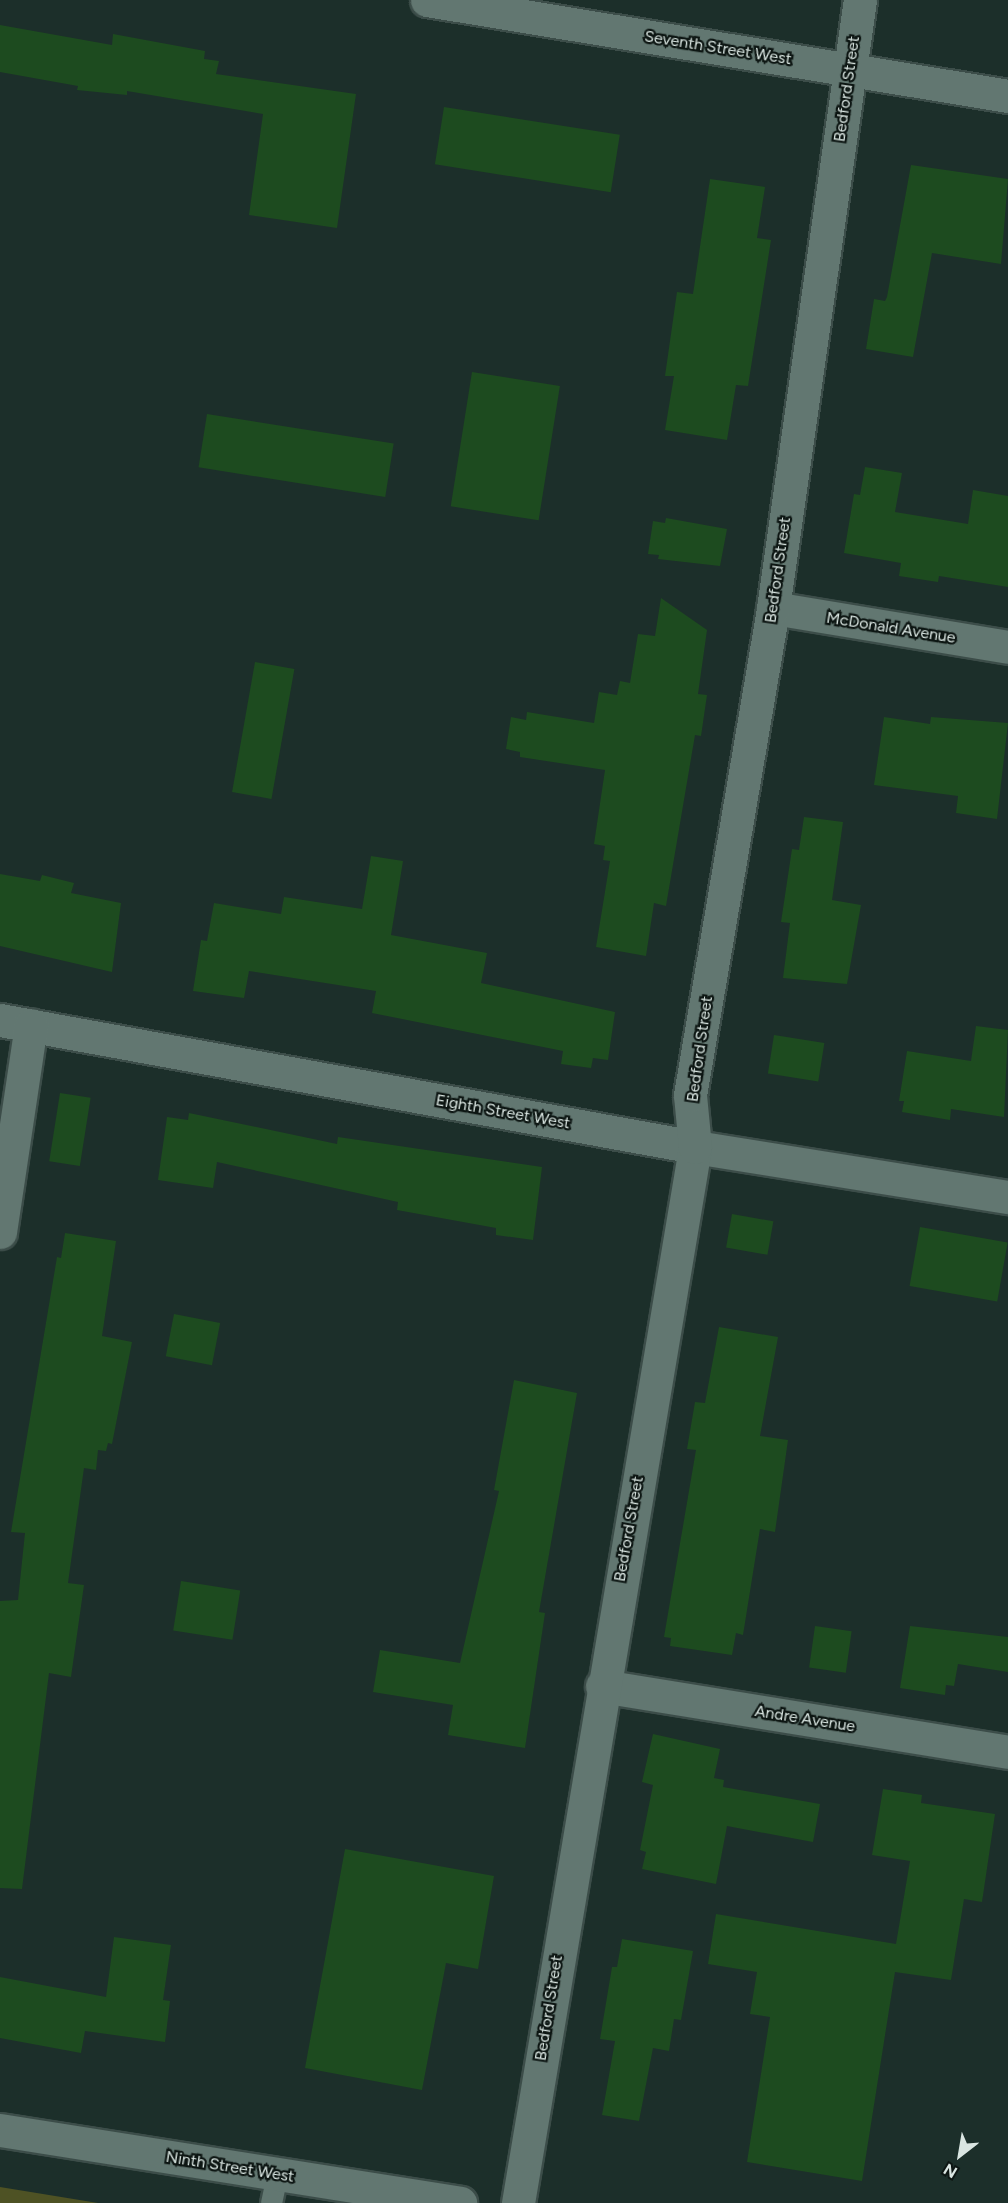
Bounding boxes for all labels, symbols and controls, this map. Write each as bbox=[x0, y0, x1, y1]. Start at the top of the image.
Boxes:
street label: Seventh Street West bbox=[643, 27, 793, 69]
street label: Bedford Street bbox=[830, 35, 864, 143]
street label: Bedford Street bbox=[761, 516, 795, 624]
street label: McDonald Avenue bbox=[825, 608, 957, 648]
street label: Bedford Street bbox=[683, 995, 717, 1103]
street label: Eighth Street West bbox=[434, 1091, 572, 1133]
street label: Bedford Street bbox=[610, 1475, 648, 1583]
street label: Andre Avenue bbox=[753, 1702, 857, 1736]
street label: Bedford Street bbox=[531, 1954, 567, 2062]
north arrow bbox=[930, 2125, 990, 2185]
street label: Ninth Street West bbox=[164, 2147, 296, 2187]
text: N bbox=[940, 2160, 961, 2182]

